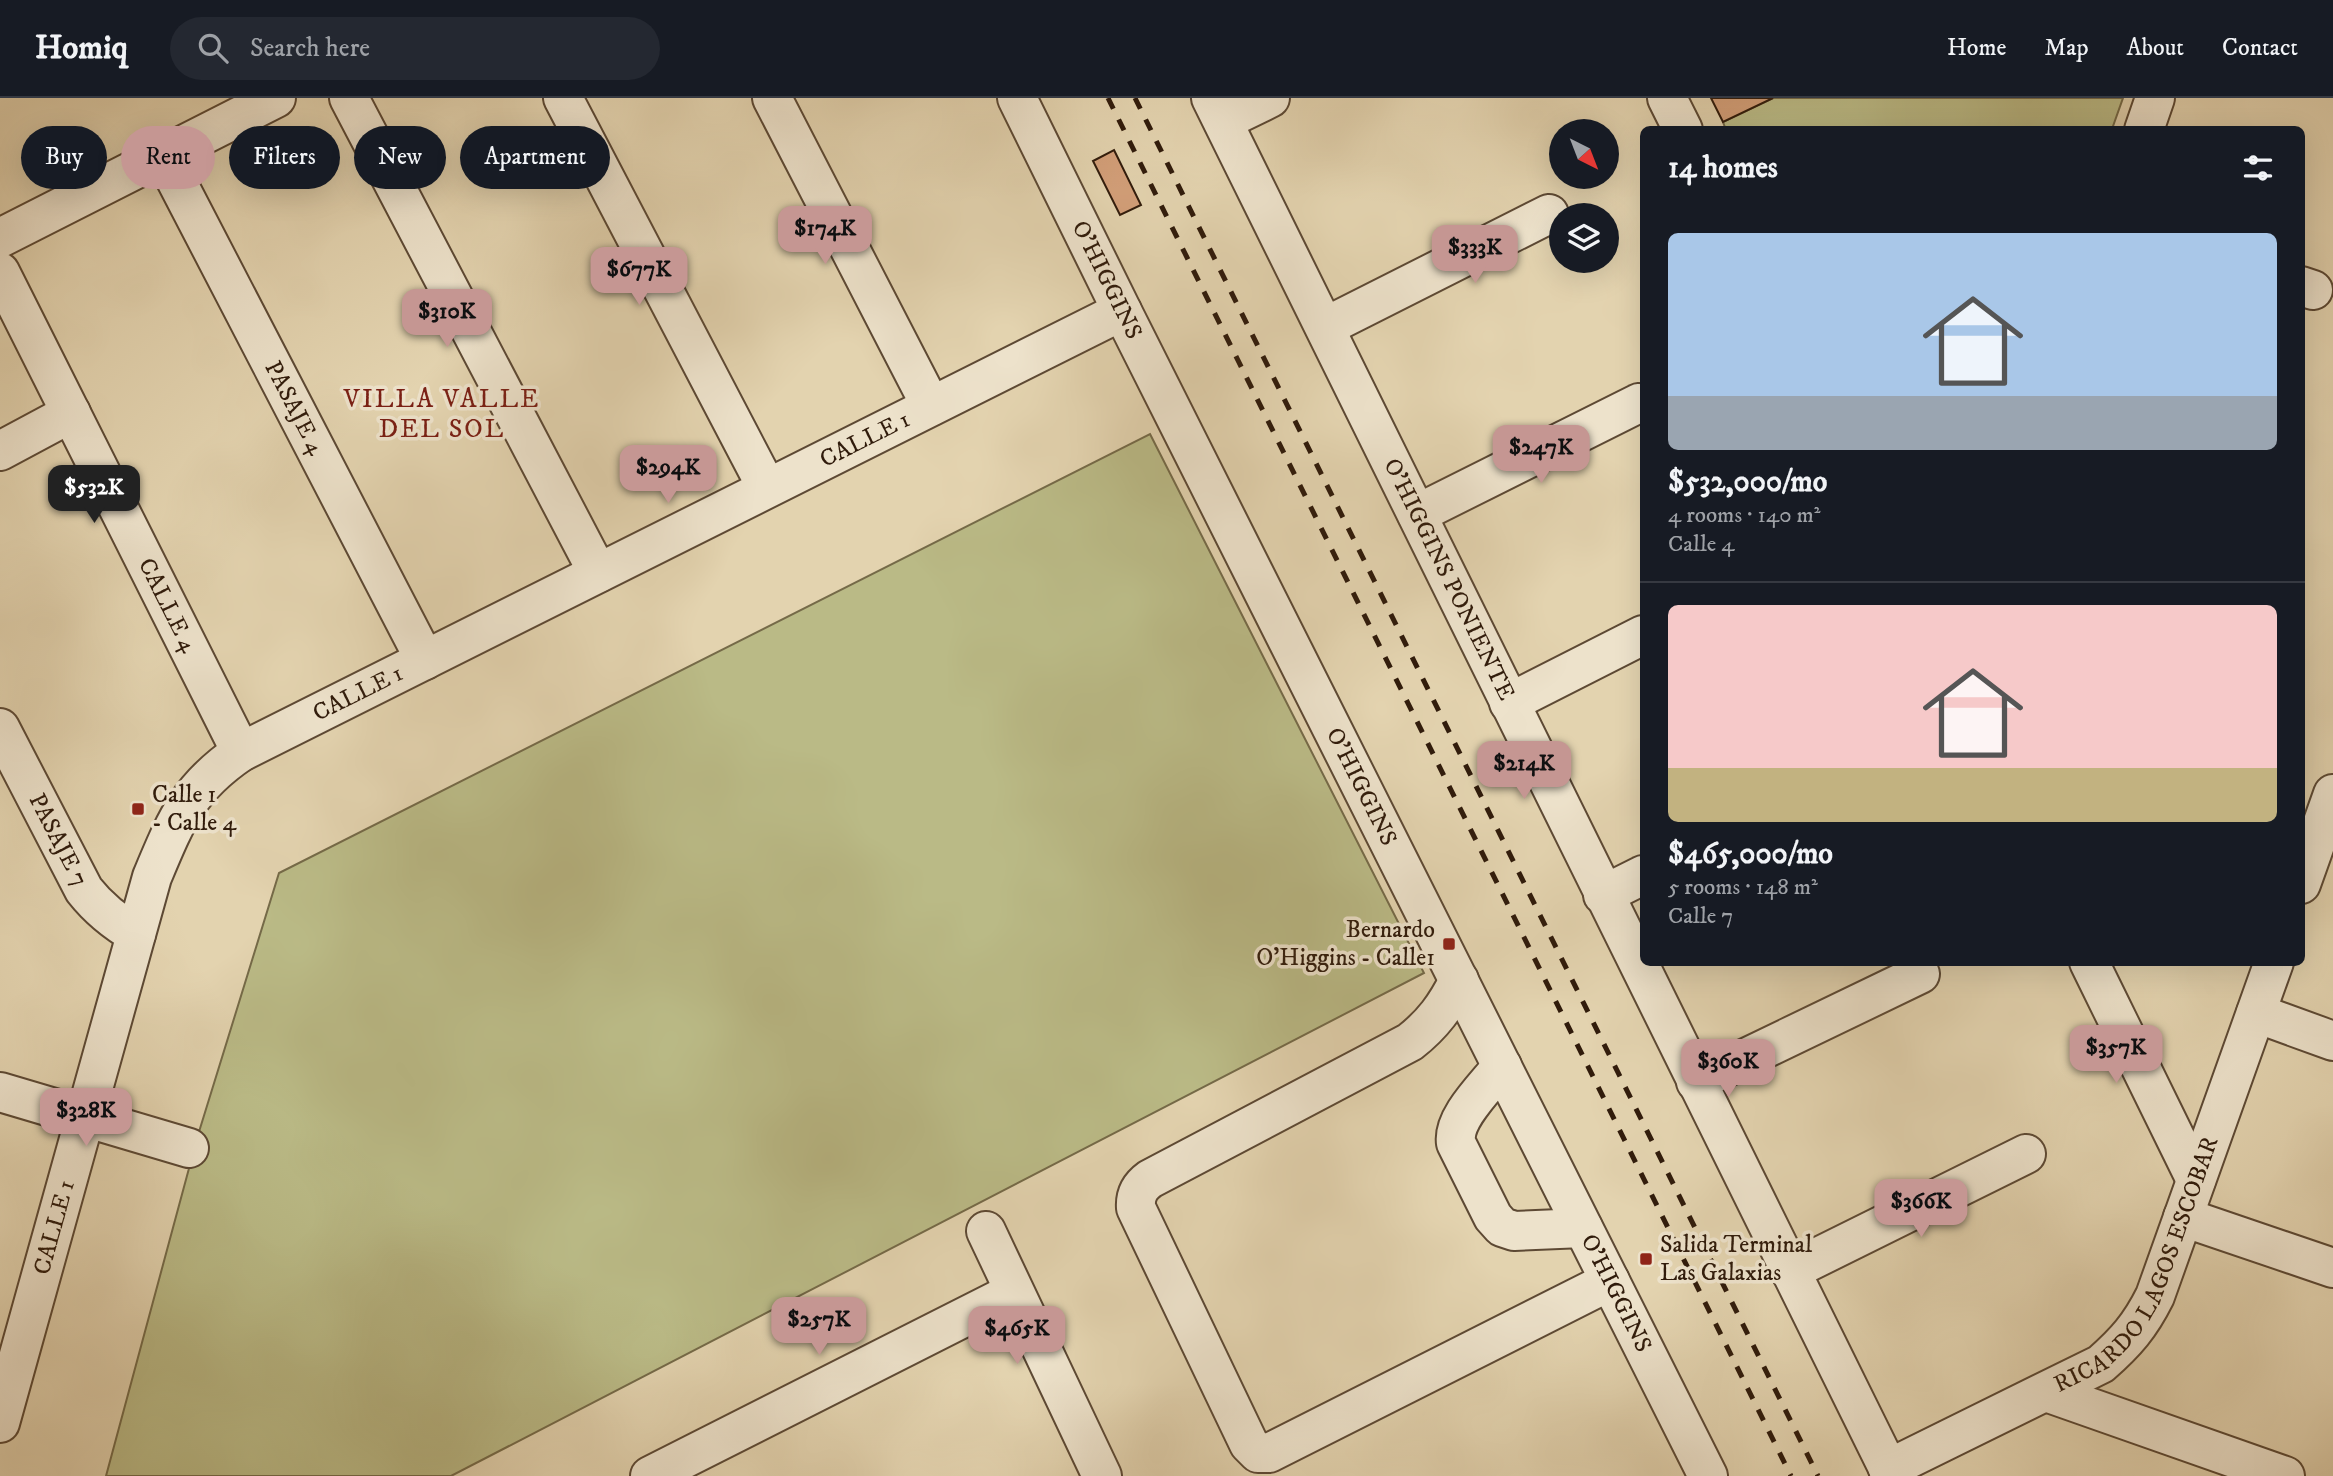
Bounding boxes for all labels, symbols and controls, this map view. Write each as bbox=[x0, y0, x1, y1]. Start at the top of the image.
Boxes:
search box bbox=[170, 17, 660, 80]
text: Homiq bbox=[35, 28, 128, 69]
icon: search bbox=[194, 29, 232, 67]
text: Search here bbox=[250, 32, 370, 65]
text: Home bbox=[1947, 33, 2006, 63]
text: Map bbox=[2044, 33, 2089, 63]
text: About bbox=[2127, 33, 2184, 63]
text: Contact bbox=[2222, 33, 2298, 63]
north arrow bbox=[1549, 119, 1619, 189]
map controls bbox=[1549, 119, 1619, 273]
chip: Buy bbox=[21, 126, 107, 189]
chip: Rent bbox=[121, 126, 215, 189]
chip: Filters bbox=[229, 126, 340, 189]
chip: New bbox=[354, 126, 446, 189]
chip: Apartment bbox=[460, 126, 610, 189]
icon: filters bbox=[2239, 149, 2277, 187]
text: 14 homes bbox=[1668, 150, 1778, 187]
button: layers bbox=[1549, 203, 1619, 273]
pin: $174K bbox=[776, 206, 874, 266]
text: $174K bbox=[794, 214, 856, 243]
street label: O'HIGGINS bbox=[1065, 216, 1149, 344]
pin: $333K bbox=[1426, 226, 1524, 285]
text: $333K bbox=[1448, 233, 1502, 262]
pin: $677K bbox=[590, 248, 688, 307]
text: $677K bbox=[607, 255, 671, 284]
icon: home bbox=[1910, 278, 2036, 404]
pin: $310K bbox=[398, 289, 496, 349]
text: $310K bbox=[418, 297, 476, 326]
street label: PASAJE 4 bbox=[257, 356, 332, 461]
district label: VILLA VALLE DEL SOL bbox=[342, 383, 541, 446]
street label: CALLE 1 bbox=[815, 405, 915, 475]
pin: $247K bbox=[1492, 426, 1590, 485]
text: $247K bbox=[1509, 433, 1573, 462]
pin: $294K bbox=[619, 446, 717, 505]
text: $294K bbox=[636, 453, 700, 482]
street label: O'HIGGINS PONIENTE bbox=[1377, 454, 1521, 705]
text: $532,000/mo bbox=[1668, 464, 1827, 501]
pin: $532K bbox=[45, 466, 143, 525]
text: $532K bbox=[64, 473, 124, 502]
text: 4 rooms · 140 m² bbox=[1668, 501, 1821, 530]
text: Calle 4 bbox=[1668, 530, 1735, 559]
street label: CALLE 4 bbox=[131, 553, 204, 659]
icon: home bbox=[1910, 650, 2036, 776]
street label: CALLE 1 bbox=[308, 658, 408, 729]
street label: O'HIGGINS bbox=[1319, 723, 1404, 851]
pin: $214K bbox=[1475, 742, 1573, 801]
text: $214K bbox=[1493, 749, 1555, 778]
place label: Calle 1 - Calle 4 bbox=[152, 780, 237, 838]
street label: PASAJE 7 bbox=[22, 788, 94, 891]
marker: Calle 1 - Calle 4 bbox=[130, 801, 146, 817]
text: $465,000/mo bbox=[1668, 836, 1833, 873]
text: 5 rooms · 148 m² bbox=[1668, 873, 1818, 902]
text: Calle 7 bbox=[1668, 902, 1733, 931]
place label: Bernardo O'Higgins - Calle1 bbox=[1256, 915, 1435, 973]
marker: Bernardo O'Higgins - Calle1 bbox=[1441, 936, 1457, 952]
pin: $357K bbox=[2067, 1026, 2165, 1085]
text: $357K bbox=[2086, 1033, 2146, 1062]
pin: $360K bbox=[1679, 1040, 1777, 1099]
text: $360K bbox=[1697, 1047, 1759, 1076]
pin: $328K bbox=[37, 1088, 135, 1148]
text: $328K bbox=[56, 1096, 116, 1125]
street label: RICARDO LAGOS ESCOBAR bbox=[2049, 1133, 2226, 1400]
street label: CALLE 1 bbox=[27, 1177, 82, 1278]
pin: $366K bbox=[1872, 1180, 1970, 1239]
text: $366K bbox=[1890, 1187, 1952, 1216]
street label: O'HIGGINS bbox=[1574, 1229, 1658, 1357]
place label: Salida Terminal Las Galaxias bbox=[1660, 1230, 1813, 1288]
marker: Salida Terminal Las Galaxias bbox=[1638, 1251, 1654, 1267]
pin: $257K bbox=[770, 1298, 868, 1357]
text: $257K bbox=[787, 1305, 851, 1334]
pin: $465K bbox=[968, 1306, 1066, 1366]
text: $465K bbox=[984, 1314, 1050, 1343]

